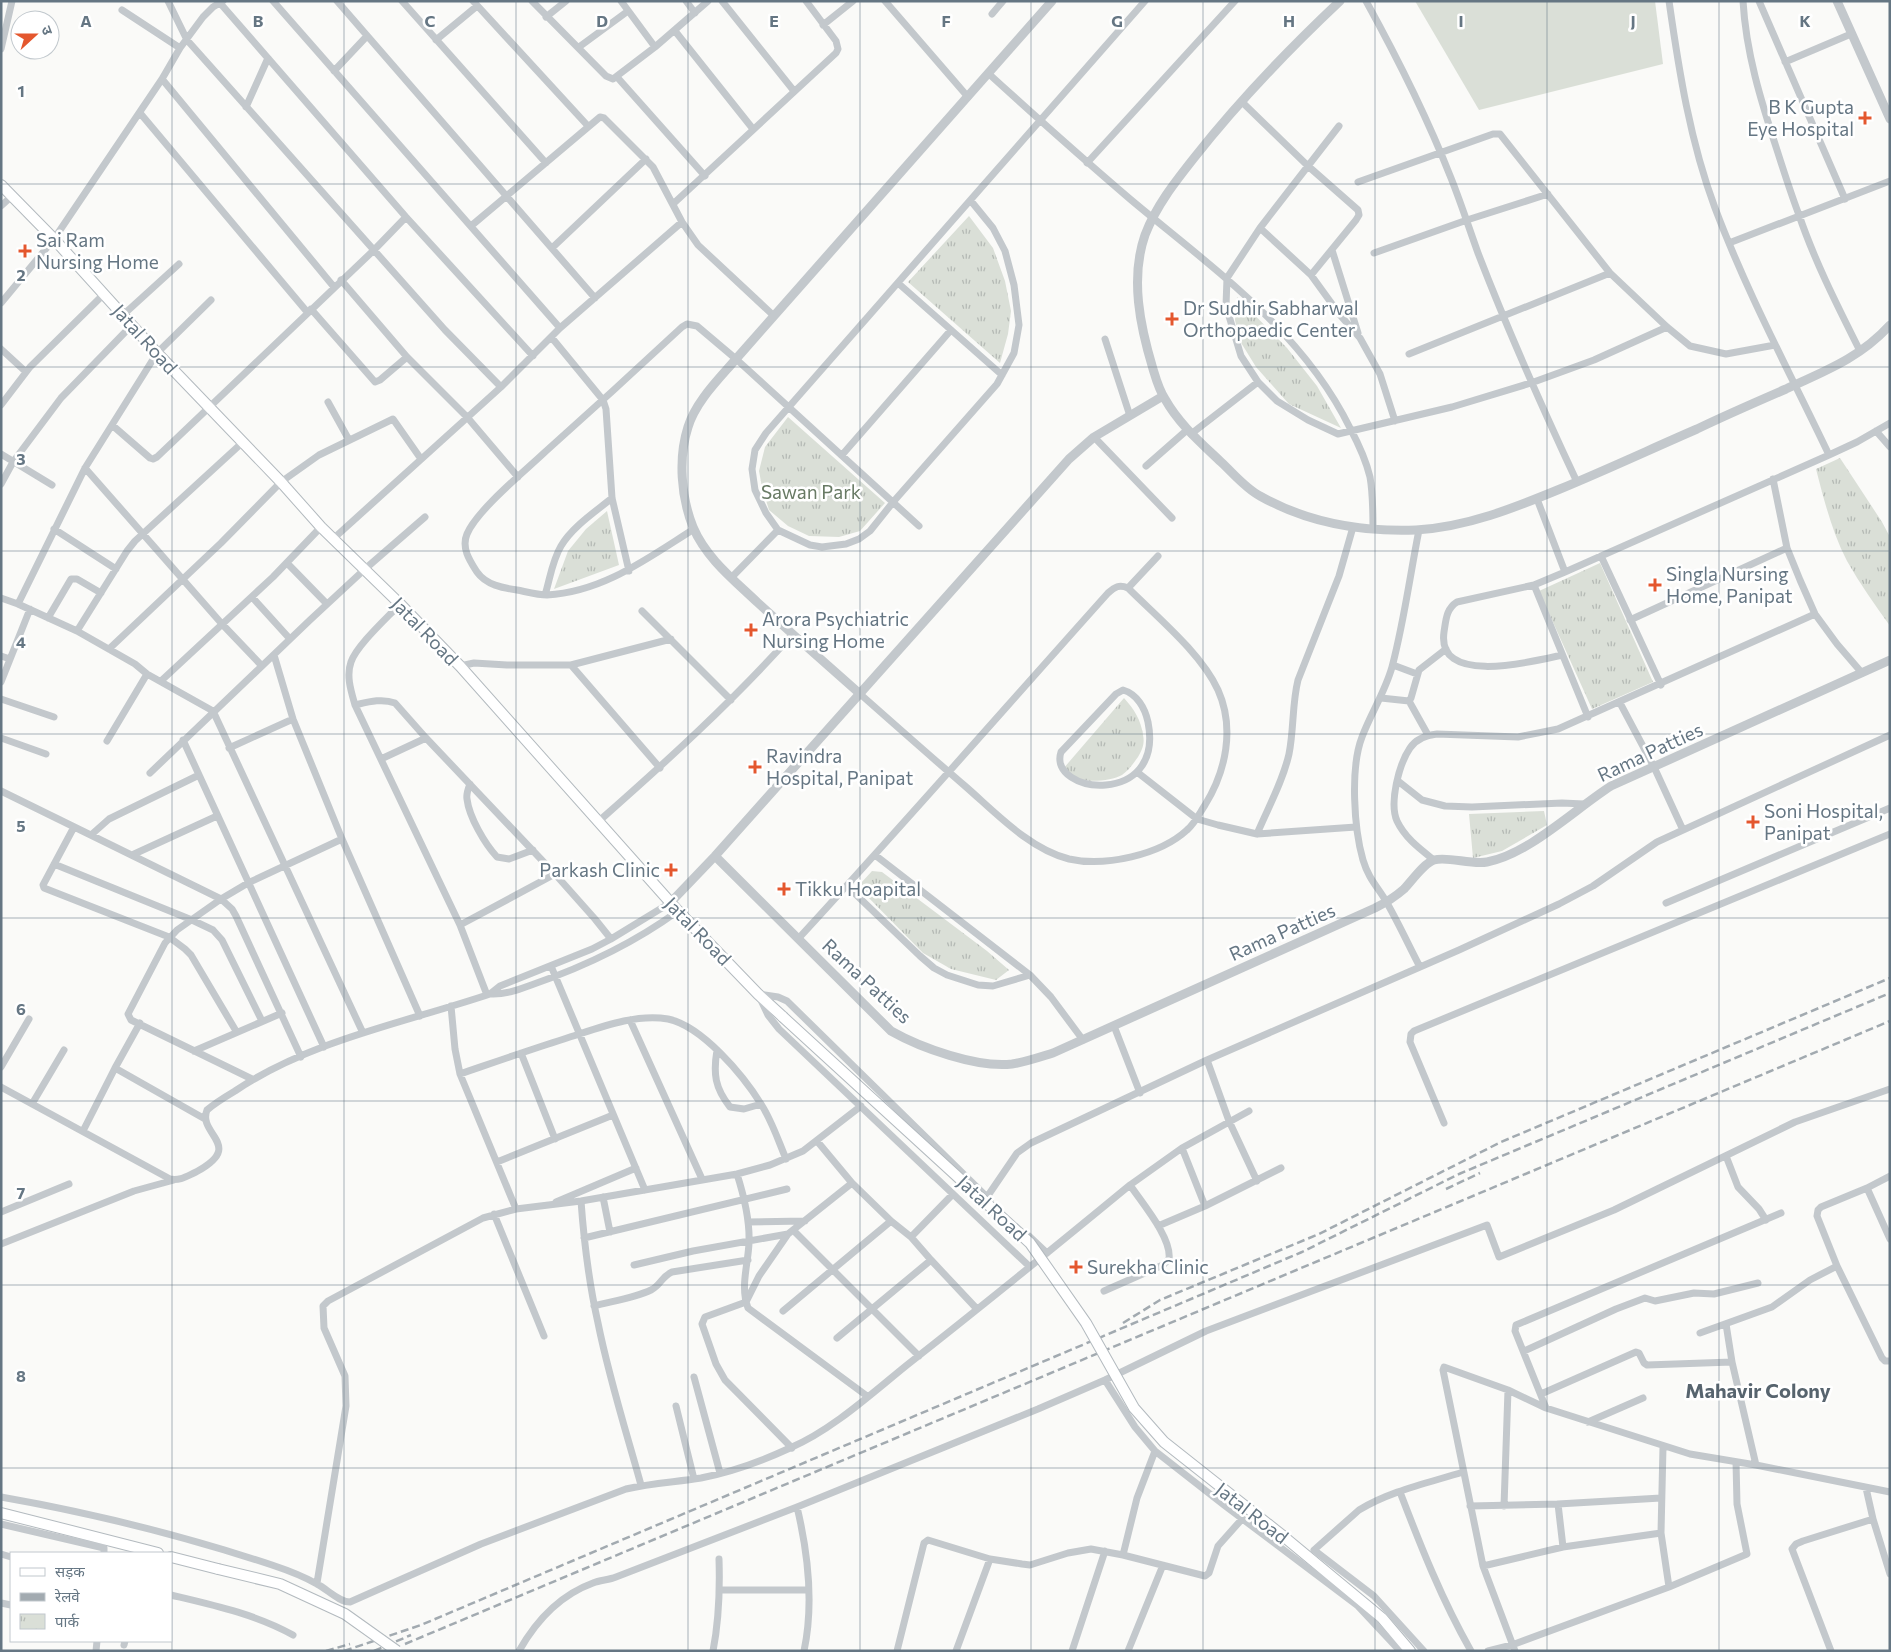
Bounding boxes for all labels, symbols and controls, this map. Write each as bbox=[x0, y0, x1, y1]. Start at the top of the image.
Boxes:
north arrow bbox=[10, 10, 60, 60]
text: A bbox=[80, 11, 92, 30]
text: B bbox=[253, 11, 264, 30]
text: C bbox=[425, 11, 436, 30]
text: D bbox=[596, 11, 608, 30]
text: E bbox=[769, 11, 779, 30]
text: F bbox=[941, 11, 951, 30]
text: G bbox=[1111, 11, 1123, 30]
text: H bbox=[1283, 11, 1295, 30]
text: I bbox=[1458, 11, 1464, 30]
text: J bbox=[1630, 11, 1636, 30]
text: K bbox=[1799, 11, 1811, 30]
text: उ bbox=[38, 23, 57, 38]
text: 1 bbox=[17, 81, 25, 100]
place label: B K Gupta Eye Hospital bbox=[1747, 95, 1854, 140]
marker: B K Gupta Eye Hospital bbox=[1858, 111, 1872, 125]
place label: Sai Ram Nursing Home bbox=[36, 228, 159, 273]
marker: Sai Ram Nursing Home bbox=[18, 244, 32, 258]
text: 2 bbox=[16, 265, 26, 284]
place label: Dr Sudhir Sabharwal Orthopaedic Center bbox=[1183, 296, 1358, 341]
street label: Jatal Road bbox=[108, 299, 183, 378]
marker: Dr Sudhir Sabharwal Orthopaedic Center bbox=[1165, 312, 1179, 326]
text: 3 bbox=[16, 449, 26, 468]
park label: Sawan Park bbox=[761, 480, 861, 503]
place label: Singla Nursing Home, Panipat bbox=[1666, 562, 1793, 607]
marker: Singla Nursing Home, Panipat bbox=[1648, 578, 1662, 592]
street label: Jatal Road bbox=[387, 592, 464, 670]
place label: Arora Psychiatric Nursing Home bbox=[762, 607, 909, 652]
marker: Arora Psychiatric Nursing Home bbox=[744, 623, 758, 637]
text: 4 bbox=[16, 632, 26, 651]
street label: Rama Patties bbox=[1593, 717, 1706, 786]
place label: Ravindra Hospital, Panipat bbox=[766, 744, 914, 789]
marker: Ravindra Hospital, Panipat bbox=[748, 760, 762, 774]
place label: Soni Hospital, Panipat bbox=[1764, 799, 1883, 844]
marker: Soni Hospital, Panipat bbox=[1746, 815, 1760, 829]
text: 5 bbox=[16, 816, 26, 835]
place label: Parkash Clinic bbox=[539, 858, 660, 881]
marker: Parkash Clinic bbox=[664, 863, 678, 877]
place label: Tikku Hoapital bbox=[795, 877, 921, 900]
marker: Tikku Hoapital bbox=[777, 882, 791, 896]
street label: Jatal Road bbox=[660, 892, 737, 970]
street label: Rama Patties bbox=[1225, 898, 1338, 965]
street label: Rama Patties bbox=[818, 933, 917, 1028]
text: 6 bbox=[16, 999, 26, 1018]
street label: Jatal Road bbox=[953, 1170, 1032, 1245]
text: 7 bbox=[17, 1183, 26, 1202]
place label: Surekha Clinic bbox=[1087, 1255, 1209, 1278]
marker: Surekha Clinic bbox=[1069, 1260, 1083, 1274]
text: 8 bbox=[16, 1366, 26, 1385]
district label: Mahavir Colony bbox=[1685, 1378, 1831, 1402]
street label: Jatal Road bbox=[1211, 1477, 1293, 1548]
legend bbox=[10, 1552, 172, 1642]
text: सड़क bbox=[55, 1562, 85, 1580]
text: रेलवे bbox=[54, 1587, 80, 1605]
text: पार्क bbox=[55, 1612, 79, 1630]

